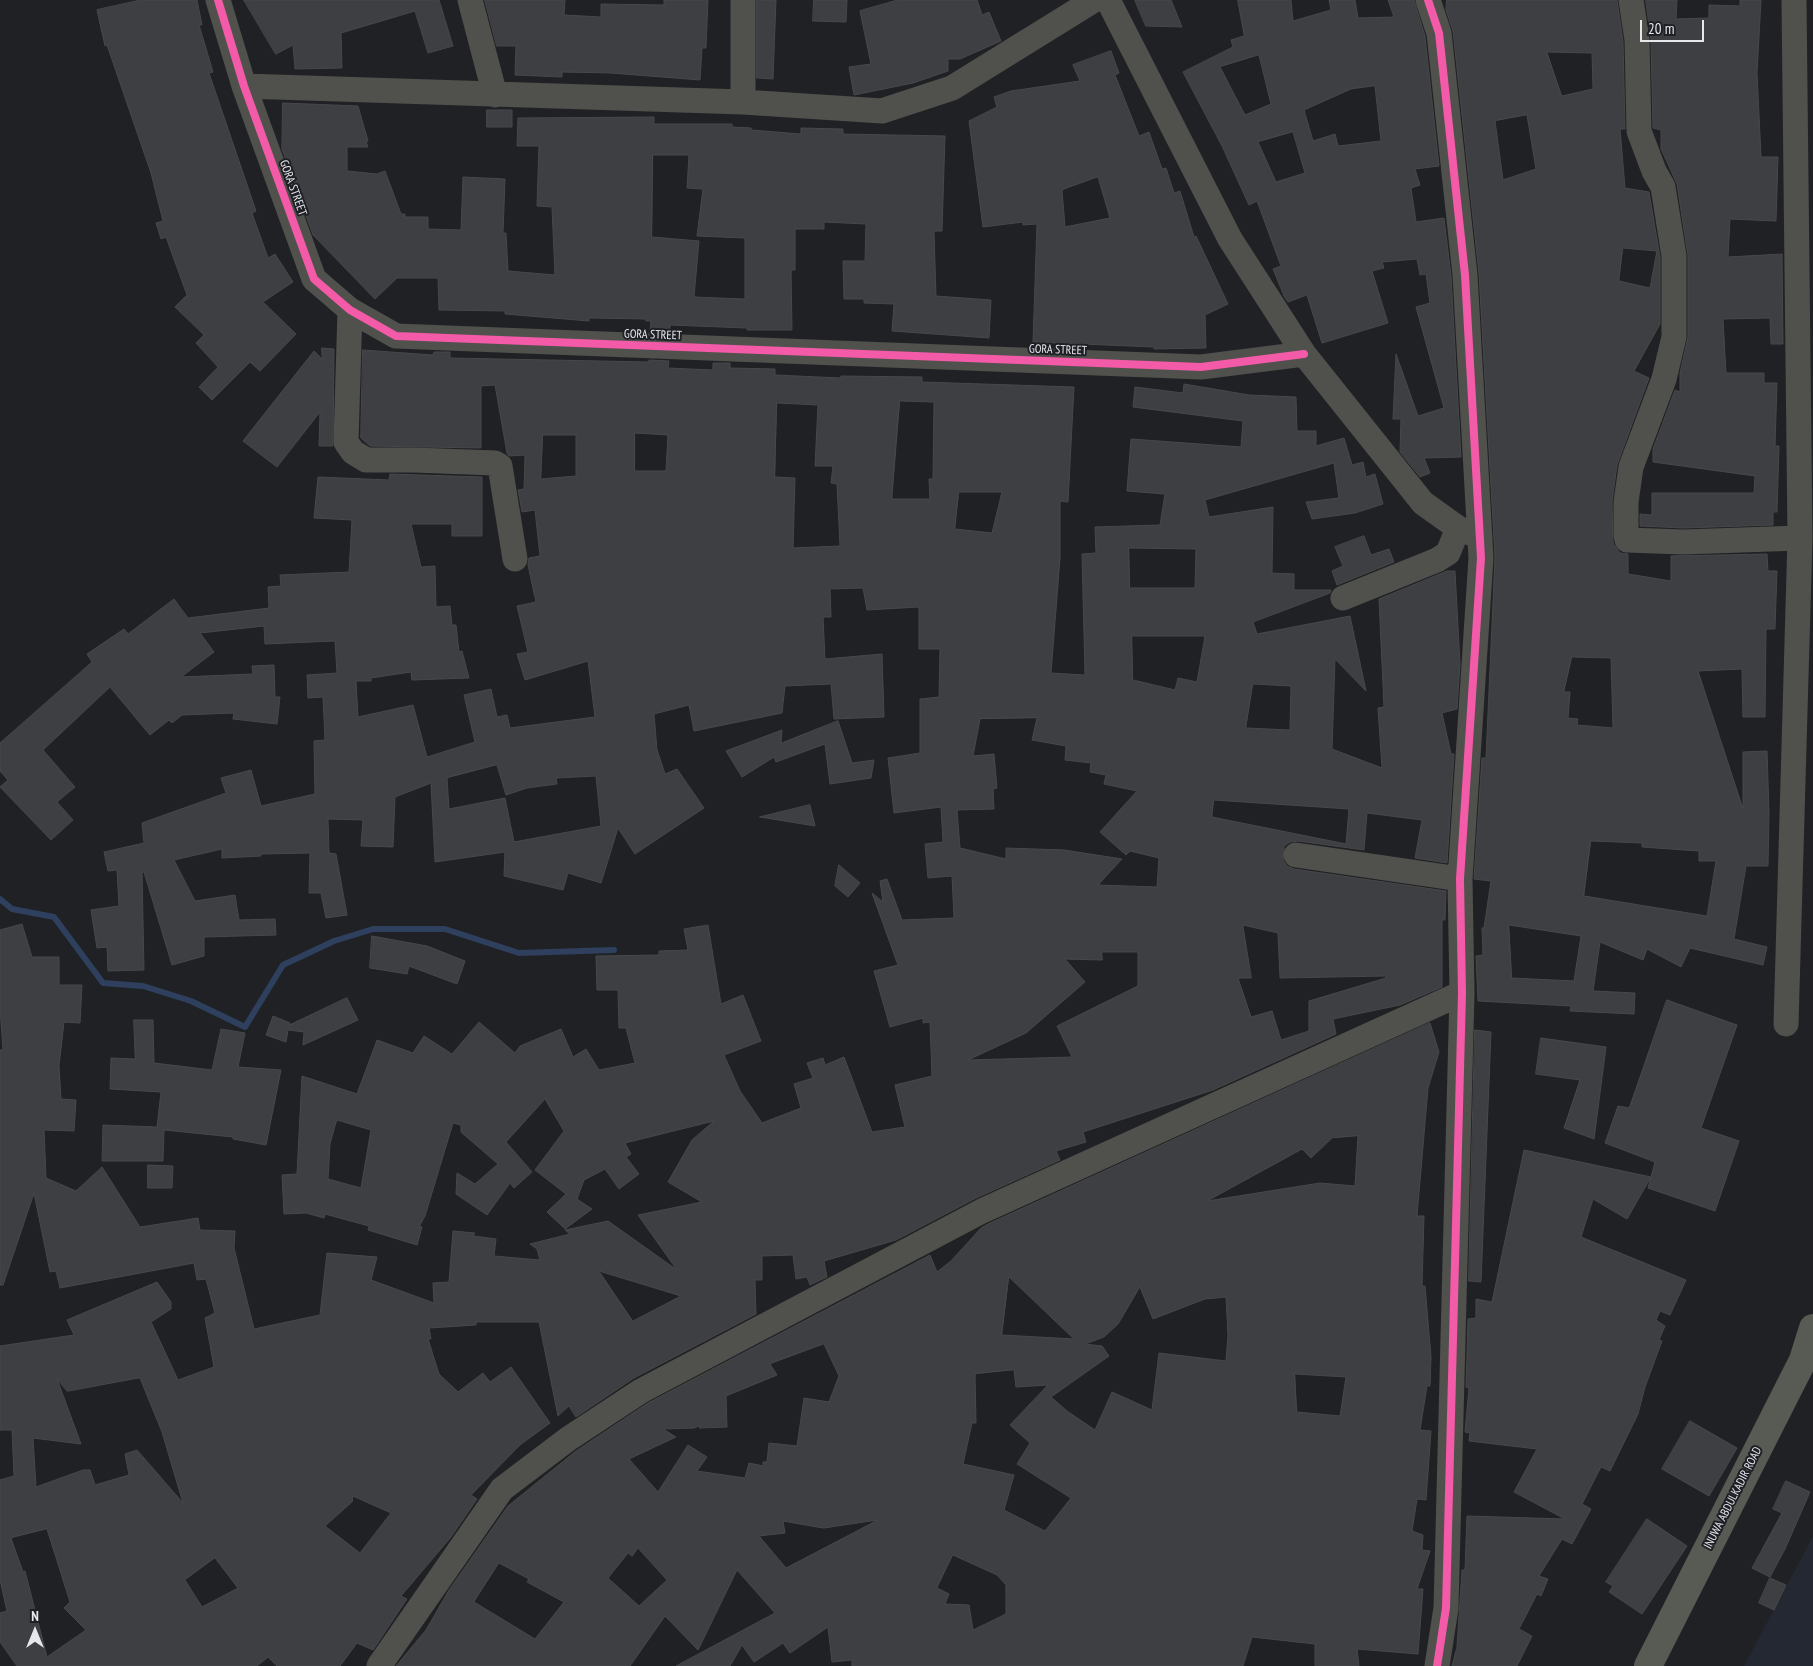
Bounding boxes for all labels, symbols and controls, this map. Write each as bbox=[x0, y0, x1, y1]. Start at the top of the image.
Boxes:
scale bar bbox=[1643, 10, 1707, 42]
text: 20 m bbox=[1648, 19, 1674, 38]
street label: GORA STREET bbox=[276, 158, 310, 218]
street label: GORA STREET bbox=[624, 327, 682, 343]
street label: GORA STREET bbox=[1029, 342, 1087, 358]
street label: INUWA ABDULKADIR ROAD bbox=[1701, 1444, 1765, 1552]
north arrow bbox=[10, 1606, 60, 1656]
text: N bbox=[31, 1607, 39, 1625]

